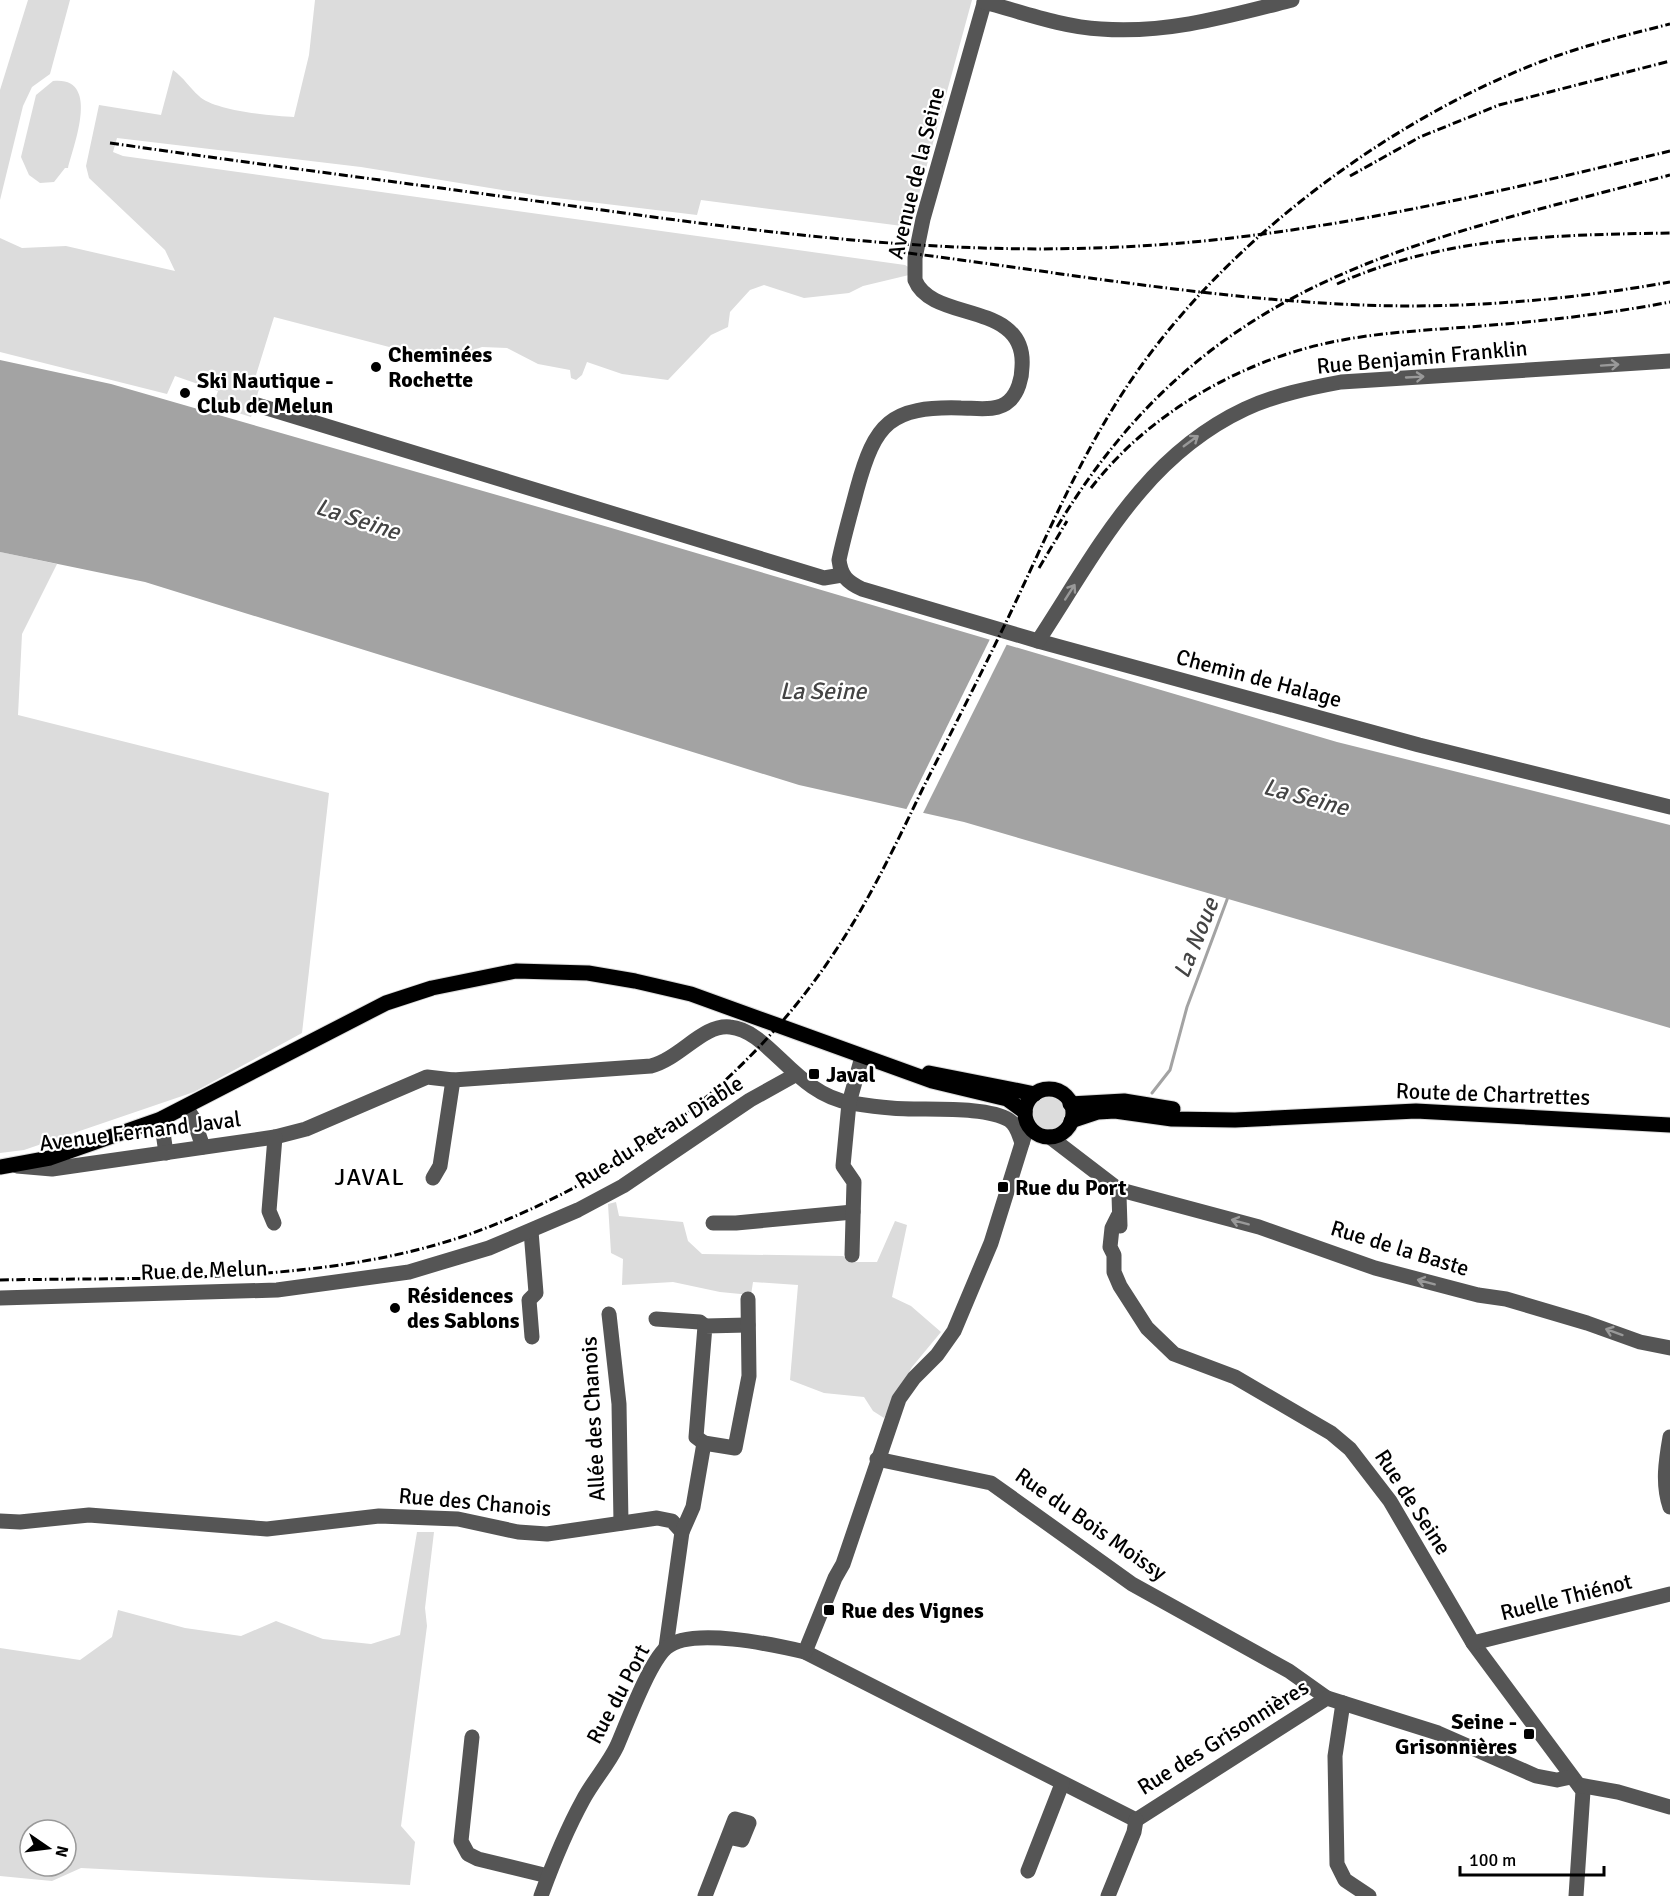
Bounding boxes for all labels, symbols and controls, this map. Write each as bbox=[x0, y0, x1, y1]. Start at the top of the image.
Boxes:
street label: Avenue de la Seine bbox=[882, 84, 950, 262]
street label: Rue Benjamin Franklin bbox=[1315, 334, 1529, 380]
place label: Cheminées Rochette bbox=[388, 341, 492, 393]
marker: Cheminées Rochette bbox=[369, 360, 383, 374]
one-way arrow bbox=[1599, 360, 1619, 371]
place label: Ski Nautique - Club de Melun bbox=[197, 367, 333, 419]
one-way arrow bbox=[1405, 372, 1425, 383]
marker: Ski Nautique - Club de Melun bbox=[178, 386, 192, 400]
one-way arrow bbox=[1182, 435, 1198, 447]
water label: La Seine bbox=[312, 491, 405, 547]
one-way arrow bbox=[1064, 584, 1076, 601]
street label: Chemin de Halage bbox=[1173, 643, 1345, 713]
water label: La Seine bbox=[780, 676, 867, 706]
water label: La Seine bbox=[1260, 771, 1353, 823]
water label: La Noue bbox=[1166, 893, 1226, 982]
place label: Javal bbox=[826, 1061, 876, 1088]
marker: Javal bbox=[807, 1067, 821, 1081]
street label: Rue du Pet au Diable bbox=[570, 1069, 748, 1195]
street label: Route de Chartrettes bbox=[1395, 1077, 1591, 1111]
street label: Avenue Fernand Javal bbox=[38, 1105, 242, 1157]
district label: JAVAL bbox=[335, 1162, 405, 1192]
place label: Rue du Port bbox=[1015, 1174, 1126, 1201]
marker: Rue du Port bbox=[996, 1180, 1010, 1194]
street label: Rue de la Baste bbox=[1328, 1214, 1472, 1282]
one-way arrow bbox=[1231, 1216, 1250, 1228]
street label: Rue de Melun bbox=[140, 1254, 268, 1286]
one-way arrow bbox=[1417, 1276, 1436, 1287]
place label: Résidences des Sablons bbox=[407, 1282, 520, 1334]
marker: Résidences des Sablons bbox=[388, 1301, 402, 1315]
one-way arrow bbox=[1605, 1326, 1624, 1337]
street label: Allée des Chanois bbox=[575, 1336, 611, 1502]
street label: Rue de Seine bbox=[1369, 1444, 1457, 1560]
street label: Rue du Bois Moissy bbox=[1010, 1462, 1173, 1587]
street label: Rue des Chanois bbox=[398, 1482, 552, 1522]
street label: Ruelle Thiénot bbox=[1497, 1568, 1635, 1626]
place label: Rue des Vignes bbox=[841, 1597, 984, 1624]
marker: Rue des Vignes bbox=[822, 1603, 836, 1617]
street label: Rue du Port bbox=[581, 1639, 656, 1748]
street label: Rue des Grisonnières bbox=[1132, 1673, 1314, 1801]
place label: Seine - Grisonnières bbox=[1395, 1708, 1517, 1760]
marker: Seine - Grisonnières bbox=[1522, 1727, 1536, 1741]
north arrow bbox=[18, 1818, 78, 1878]
scale bar bbox=[1460, 1839, 1604, 1877]
text: N bbox=[51, 1844, 73, 1859]
text: 100 m bbox=[1469, 1849, 1516, 1871]

